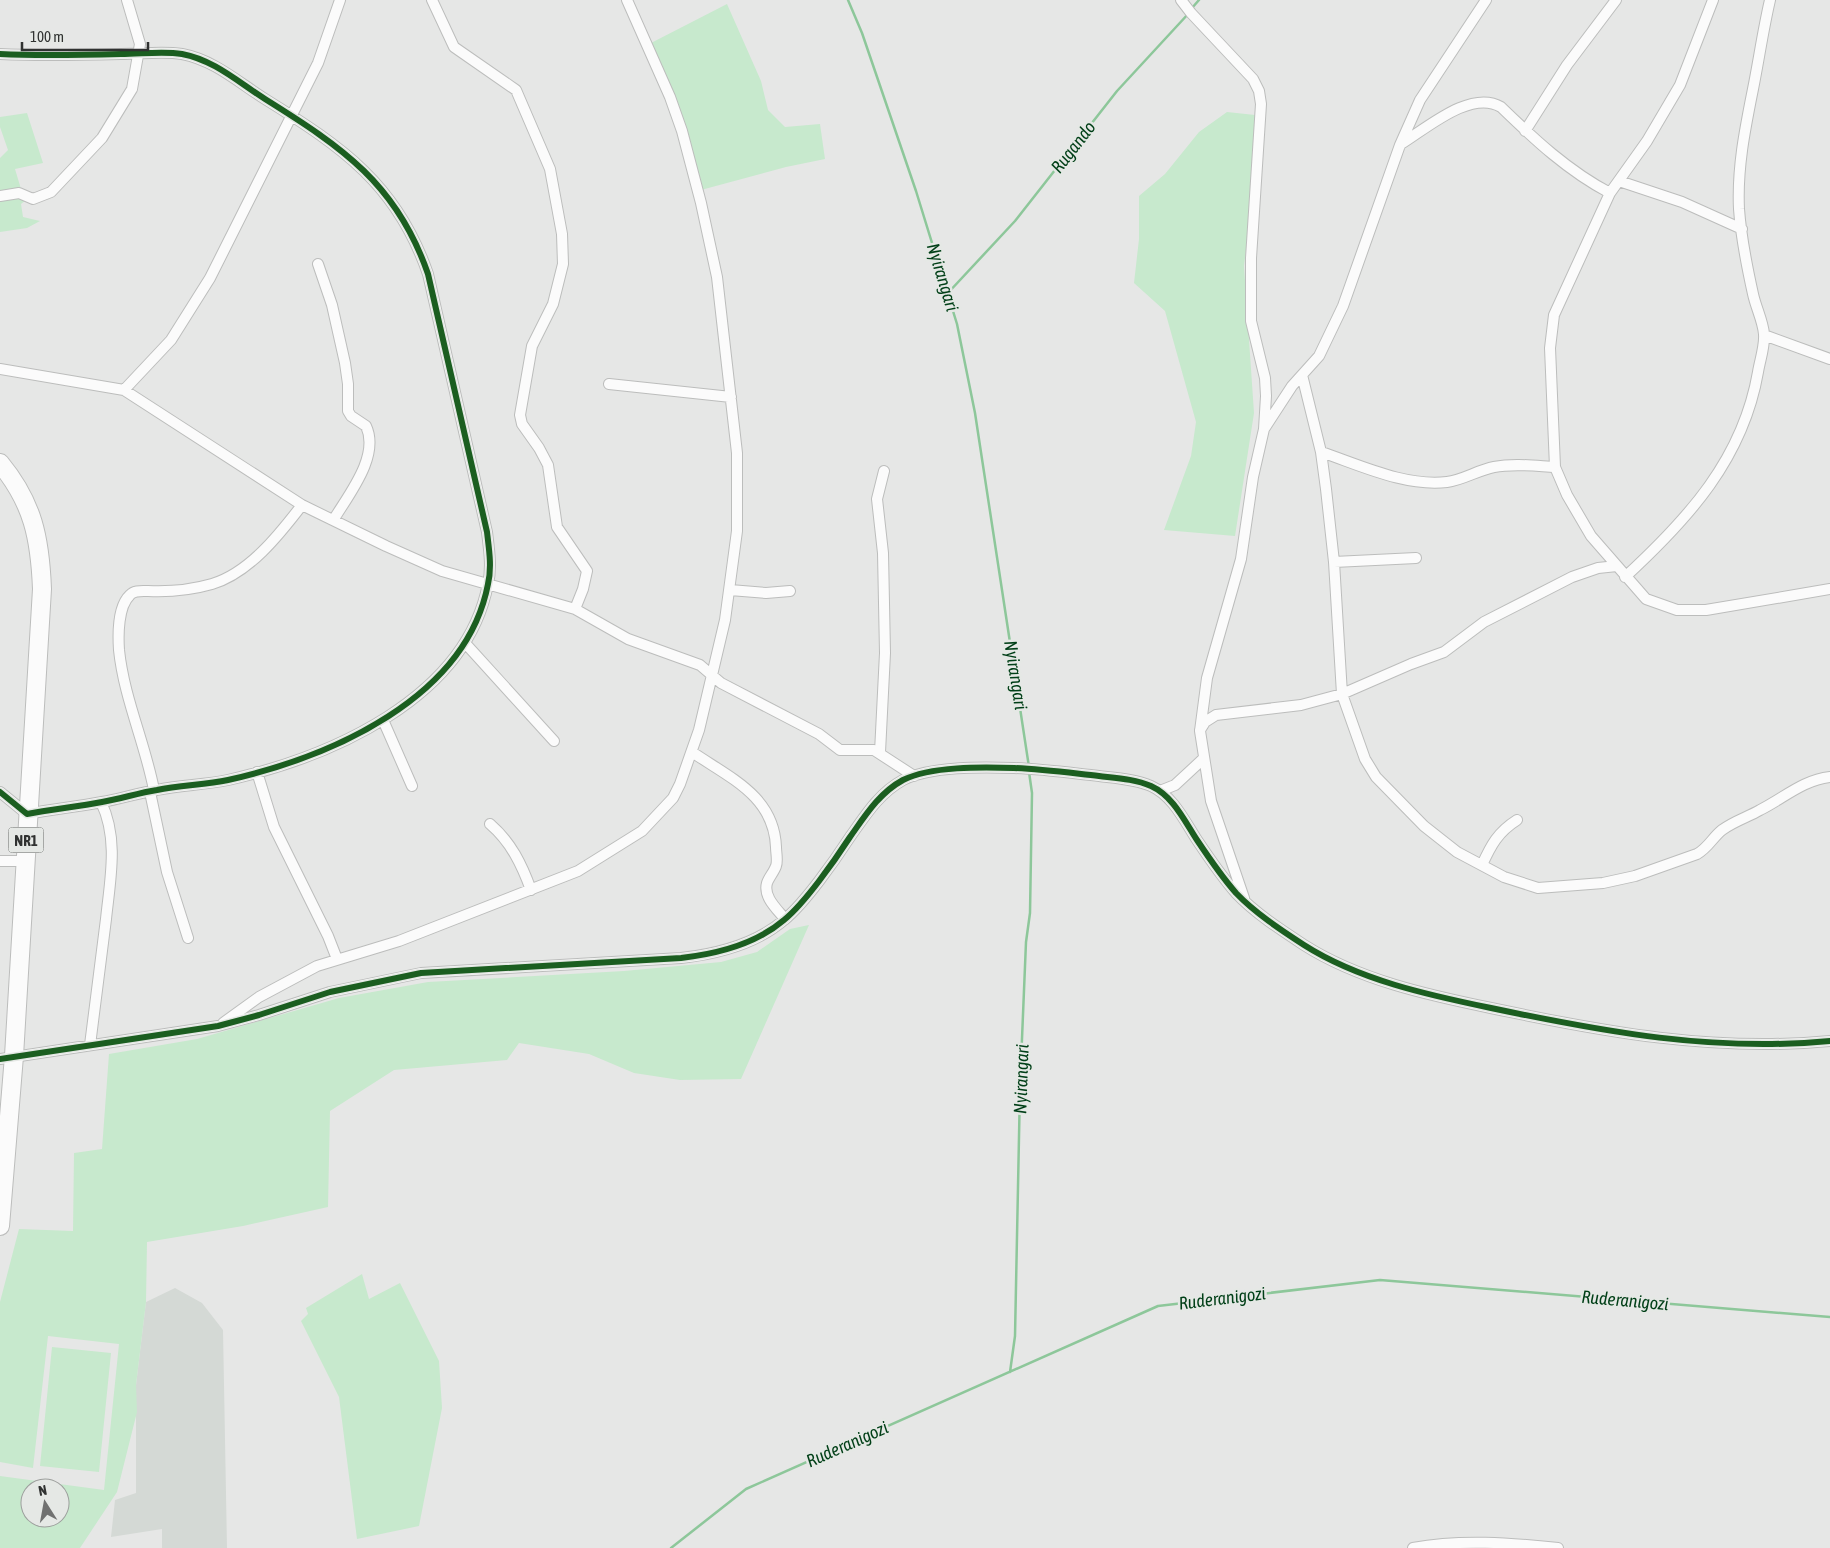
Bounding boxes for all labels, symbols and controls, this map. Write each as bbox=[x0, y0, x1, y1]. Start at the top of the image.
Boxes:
scale bar bbox=[22, 20, 149, 52]
text: 100 m bbox=[30, 28, 64, 45]
water label: Rugando bbox=[1046, 117, 1100, 177]
water label: Nyirangari bbox=[923, 240, 963, 314]
water label: Nyirangari bbox=[1000, 639, 1032, 711]
road number: NR1 bbox=[8, 828, 44, 852]
water label: Nyirangari bbox=[1009, 1044, 1033, 1114]
water label: Ruderanigozi bbox=[1177, 1282, 1267, 1314]
water label: Ruderanigozi bbox=[1581, 1286, 1669, 1314]
water label: Ruderanigozi bbox=[803, 1417, 891, 1471]
north arrow bbox=[20, 1478, 70, 1528]
text: N bbox=[37, 1482, 48, 1499]

